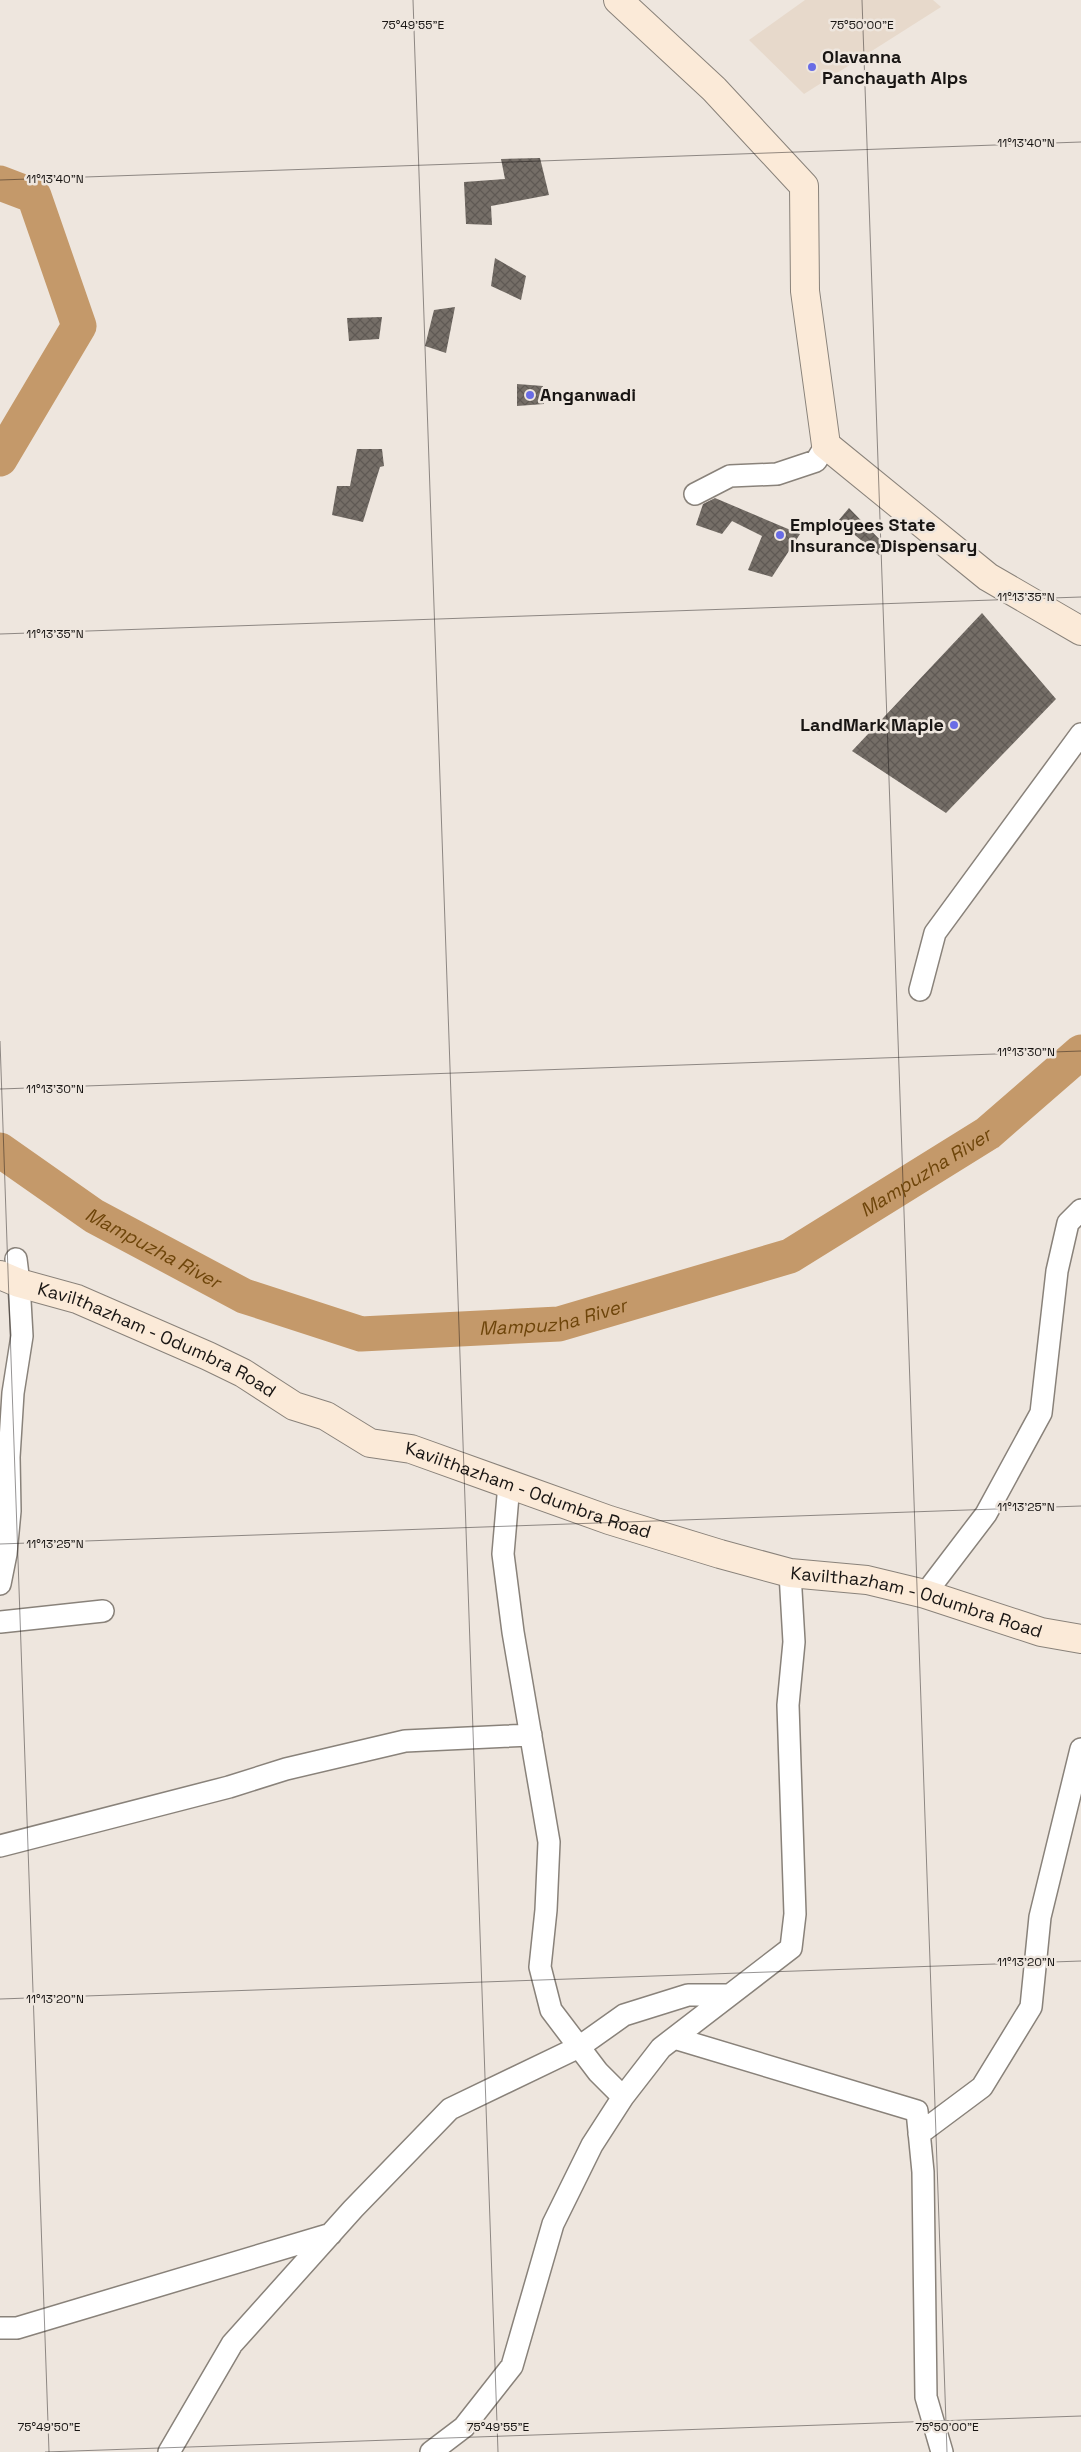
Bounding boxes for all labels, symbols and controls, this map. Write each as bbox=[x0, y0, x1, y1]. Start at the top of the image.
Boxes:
text: 75°49'55"E bbox=[382, 17, 445, 33]
text: 75°50'00"E bbox=[830, 17, 894, 33]
place label: Olavanna Panchayath Alps bbox=[822, 45, 968, 89]
marker: Olavanna Panchayath Alps bbox=[806, 61, 818, 73]
text: 11°13'40"N bbox=[997, 135, 1055, 151]
text: 11°13'40"N bbox=[26, 171, 84, 187]
place label: Anganwadi bbox=[540, 383, 636, 406]
marker: Anganwadi bbox=[524, 389, 536, 401]
place label: Employees State Insurance Dispensary bbox=[790, 513, 977, 557]
marker: Employees State Insurance Dispensary bbox=[774, 529, 786, 541]
text: 11°13'35"N bbox=[997, 589, 1055, 605]
text: 11°13'35"N bbox=[26, 626, 84, 642]
place label: LandMark Maple bbox=[800, 713, 944, 736]
marker: LandMark Maple bbox=[948, 719, 960, 731]
text: 11°13'30"N bbox=[997, 1044, 1055, 1060]
text: 11°13'30"N bbox=[26, 1081, 84, 1097]
water label: Mampuzha River bbox=[855, 1121, 997, 1223]
water label: Mampuzha River bbox=[81, 1202, 227, 1295]
street label: Kavilthazham - Odumbra Road bbox=[35, 1277, 281, 1402]
water label: Mampuzha River bbox=[478, 1292, 631, 1341]
street label: Kavilthazham - Odumbra Road bbox=[404, 1436, 654, 1543]
text: 11°13'25"N bbox=[997, 1499, 1055, 1515]
text: 11°13'25"N bbox=[26, 1536, 84, 1552]
street label: Kavilthazham - Odumbra Road bbox=[790, 1561, 1045, 1643]
text: 11°13'20"N bbox=[997, 1954, 1055, 1970]
text: 11°13'20"N bbox=[26, 1991, 84, 2007]
text: 75°49'50"E bbox=[17, 2419, 81, 2435]
text: 75°49'55"E bbox=[467, 2419, 530, 2435]
text: 75°50'00"E bbox=[915, 2419, 979, 2435]

